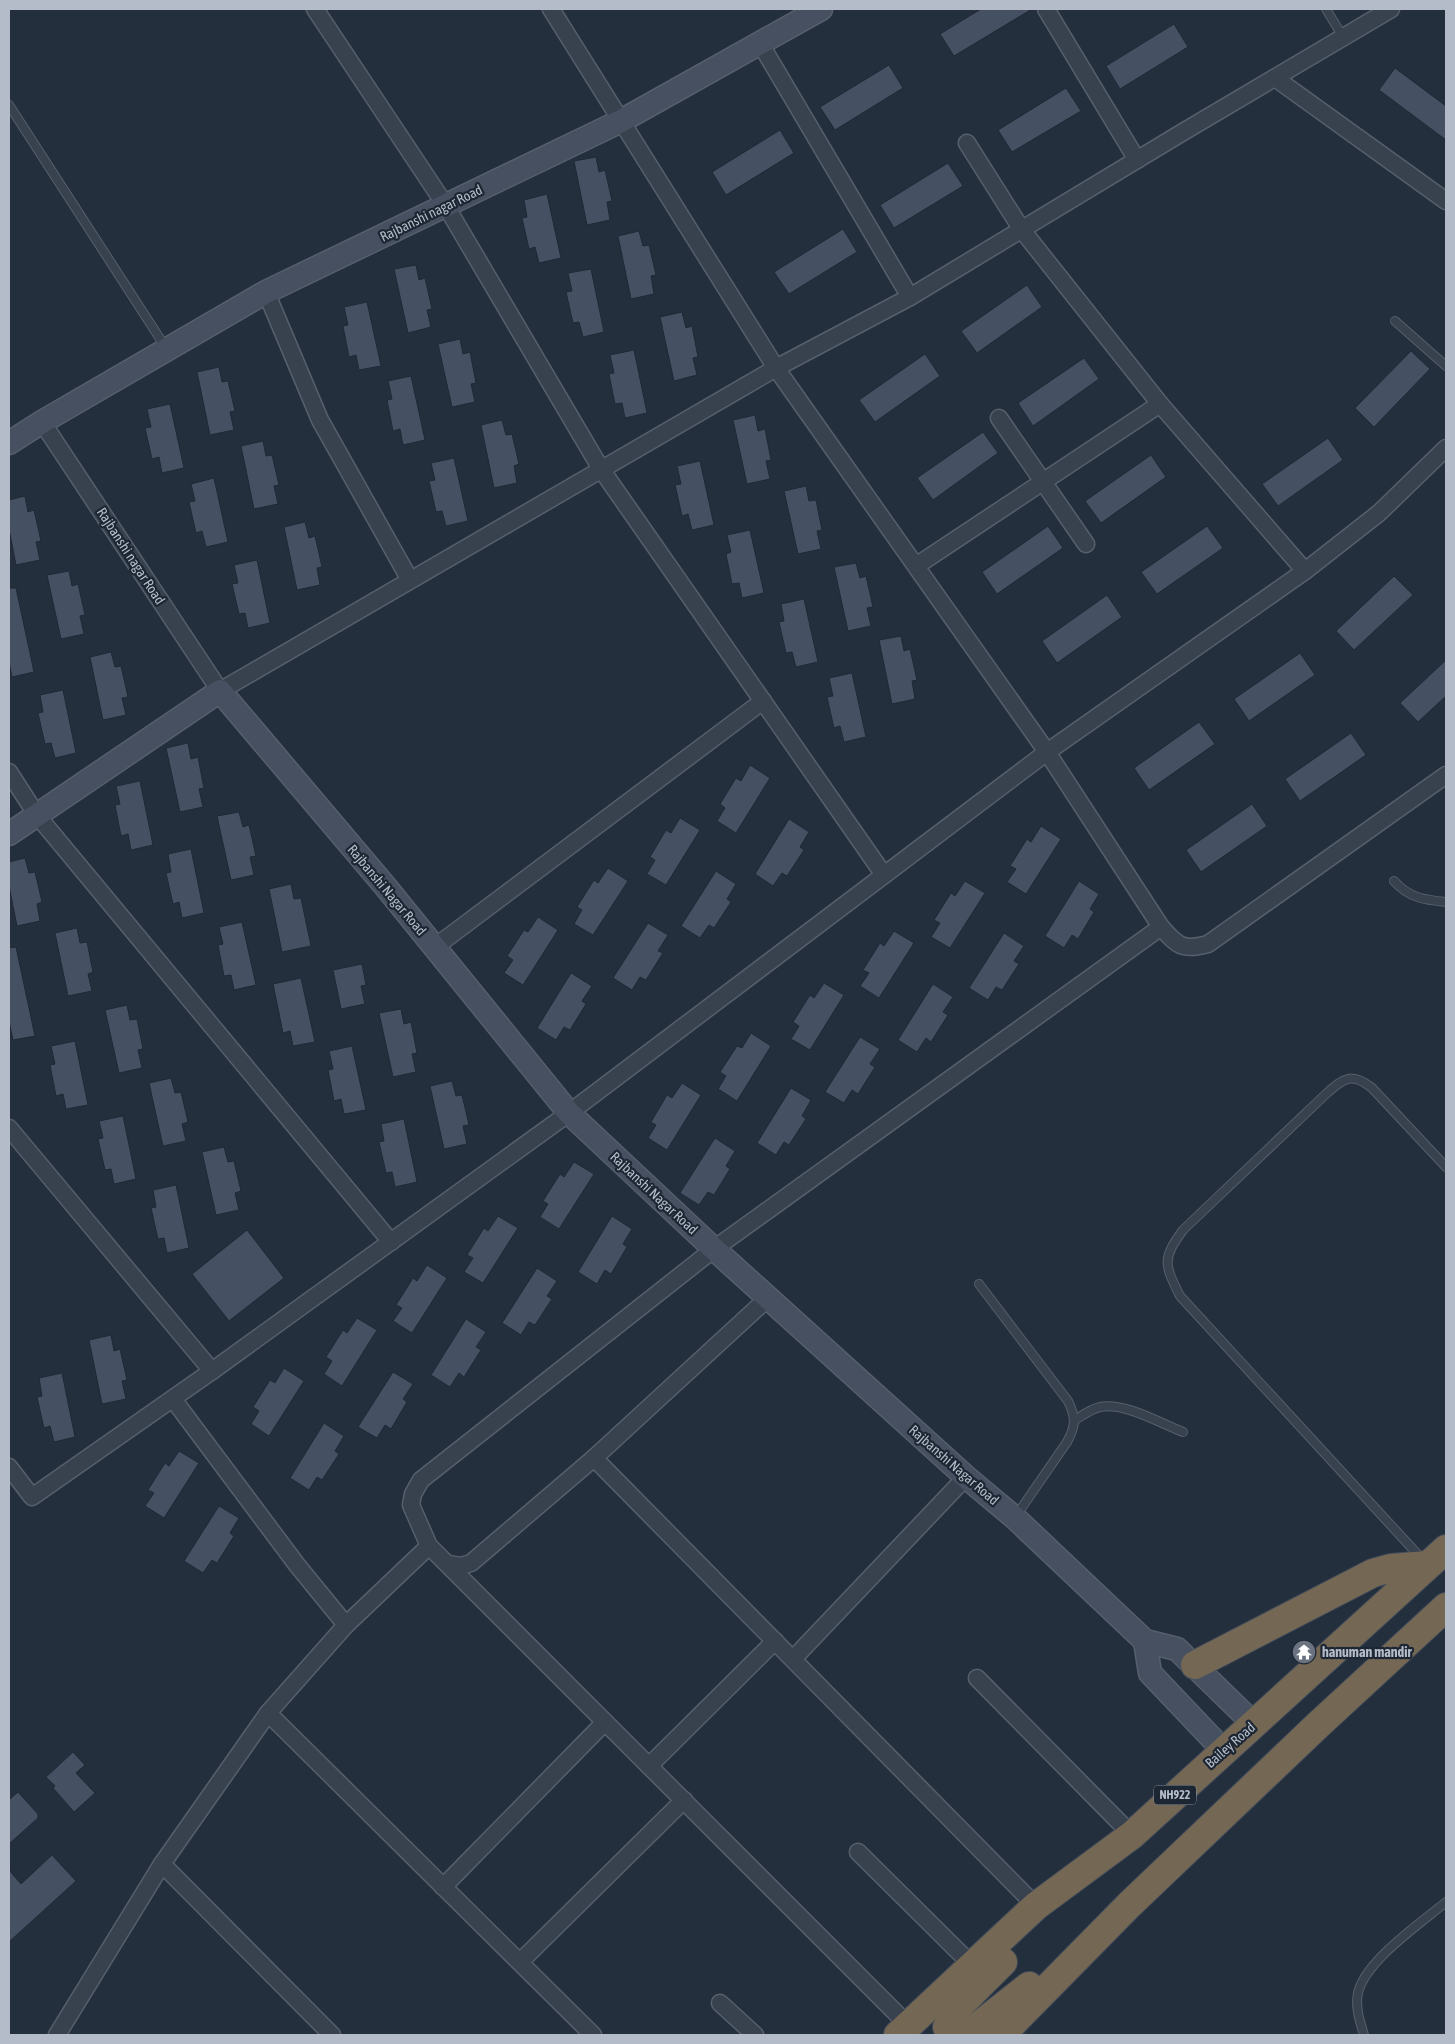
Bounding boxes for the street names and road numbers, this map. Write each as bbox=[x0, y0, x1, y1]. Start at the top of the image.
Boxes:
street label: Rajbanshi nagar Road bbox=[377, 181, 485, 245]
street label: Rajbanshi nagar Road bbox=[94, 505, 168, 607]
street label: Rajbanshi Nagar Road bbox=[344, 841, 430, 939]
street label: Rajbanshi Nagar Road bbox=[607, 1148, 701, 1238]
street label: Rajbanshi Nagar Road bbox=[906, 1422, 1002, 1508]
street label: Bailey Road bbox=[1202, 1719, 1258, 1771]
road number: NH922 bbox=[1154, 1786, 1196, 1804]

